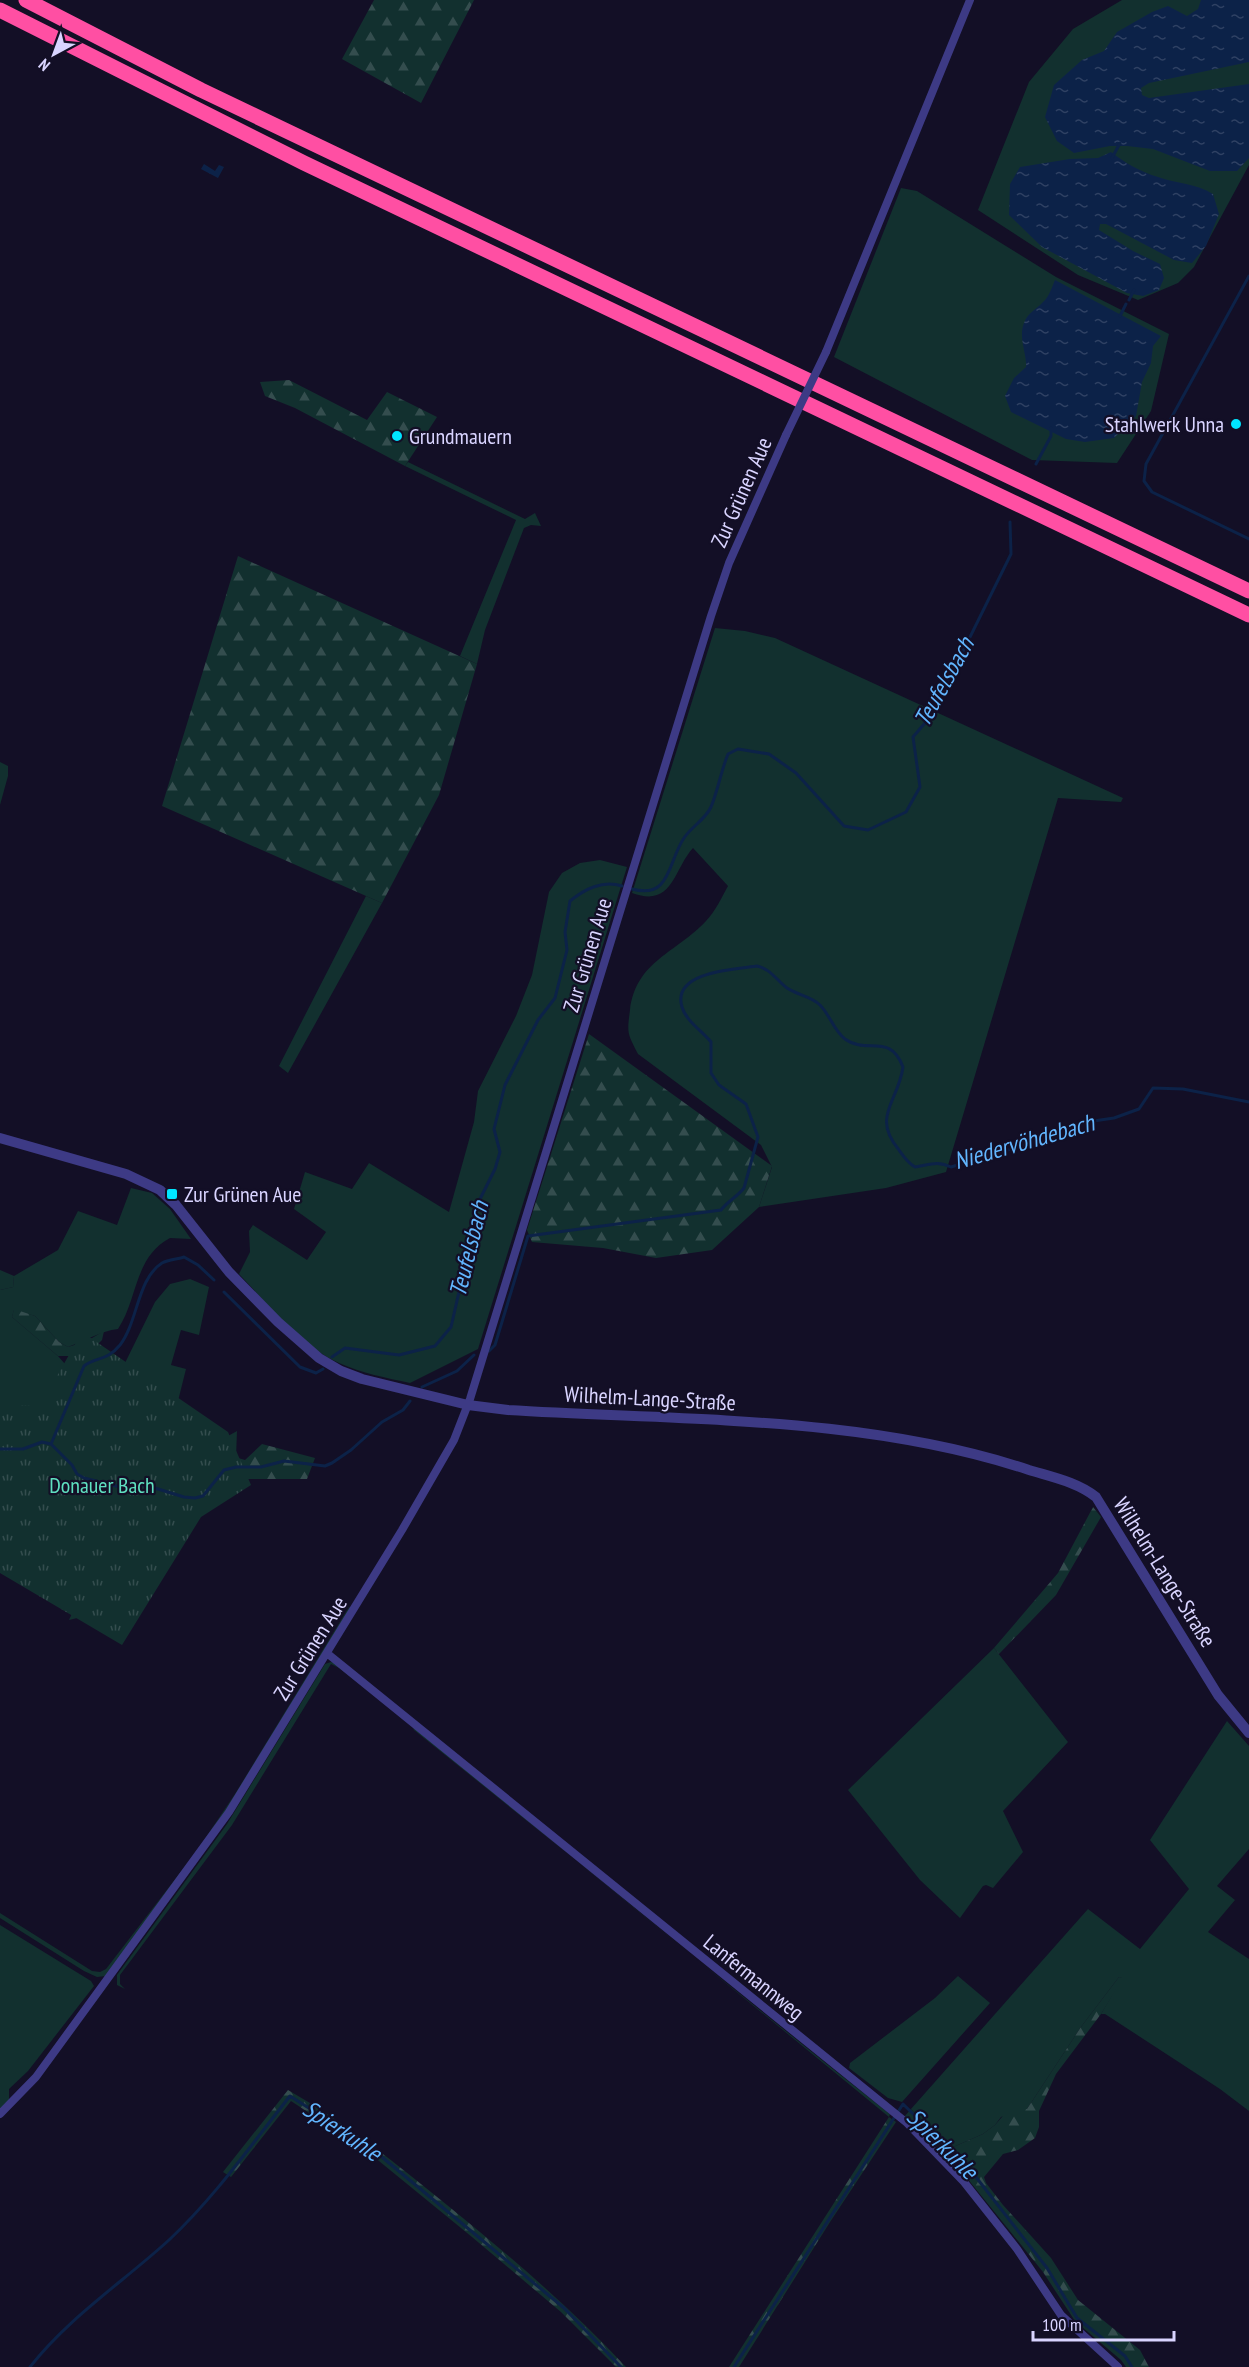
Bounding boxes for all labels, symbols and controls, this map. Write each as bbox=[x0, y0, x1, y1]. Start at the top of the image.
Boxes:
north arrow bbox=[24, 24, 84, 84]
text: N bbox=[34, 55, 54, 76]
place label: Stahlwerk Unna bbox=[1105, 410, 1224, 438]
marker: Stahlwerk Unna bbox=[1229, 417, 1243, 431]
place label: Grundmauern bbox=[409, 422, 512, 450]
marker: Grundmauern bbox=[390, 429, 404, 443]
street label: Zur Grünen Aue bbox=[704, 433, 778, 551]
water label: Teufelsbach bbox=[906, 630, 981, 732]
street label: Zur Grünen Aue bbox=[556, 895, 618, 1015]
water label: Niedervöhdebach bbox=[950, 1106, 1099, 1176]
place label: Zur Grünen Aue bbox=[184, 1180, 301, 1208]
marker: Zur Grünen Aue bbox=[165, 1187, 179, 1201]
water label: Teufelsbach bbox=[442, 1197, 496, 1300]
street label: Wilhelm-Lange-Straße bbox=[564, 1380, 736, 1416]
park label: Donauer Bach bbox=[49, 1471, 155, 1499]
street label: Wilhelm-Lange-Straße bbox=[1108, 1492, 1222, 1652]
street label: Zur Grünen Aue bbox=[267, 1591, 353, 1705]
street label: Lanfermannweg bbox=[698, 1928, 810, 2026]
water label: Spierkuhle bbox=[297, 2093, 389, 2169]
water label: Spierkuhle bbox=[900, 2102, 986, 2187]
scale bar bbox=[1033, 2304, 1174, 2342]
text: 100 m bbox=[1042, 2313, 1082, 2336]

